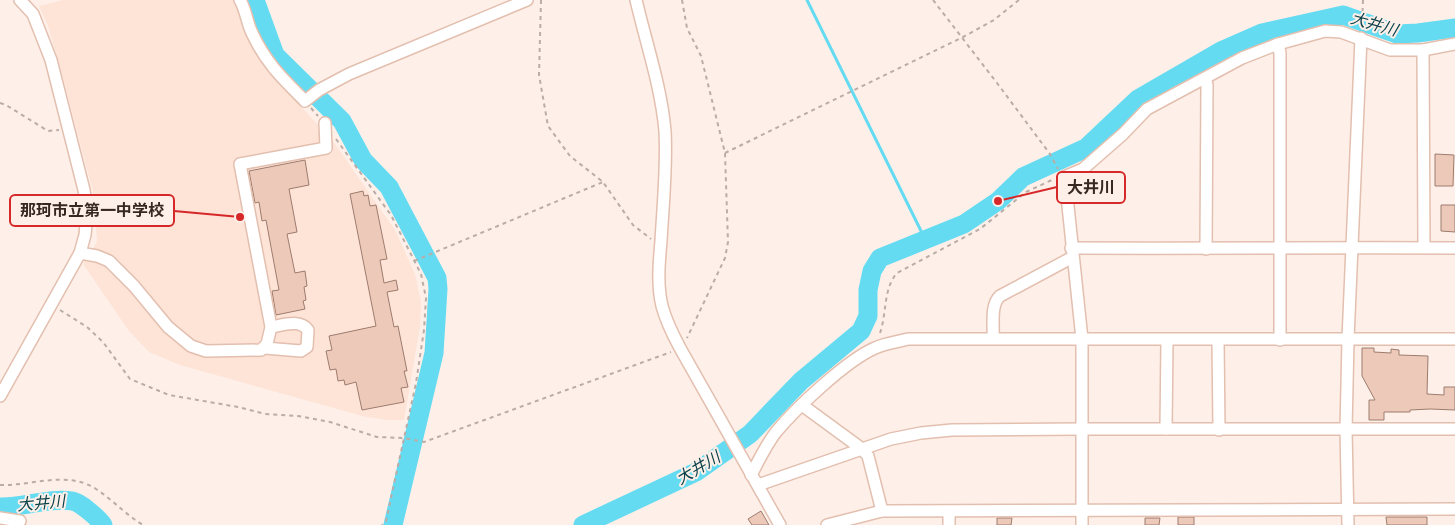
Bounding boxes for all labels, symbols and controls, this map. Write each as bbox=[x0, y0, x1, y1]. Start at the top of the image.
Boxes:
water label: 大井川 bbox=[1348, 8, 1402, 40]
callout: 大井川 bbox=[1057, 172, 1125, 203]
text: 大井川 bbox=[1067, 178, 1115, 197]
callout: 那珂市立第一中学校 bbox=[10, 195, 174, 226]
text: 那珂市立第一中学校 bbox=[20, 201, 164, 220]
water label: 大井川 bbox=[673, 446, 725, 489]
water label: 大井川 bbox=[16, 491, 68, 515]

